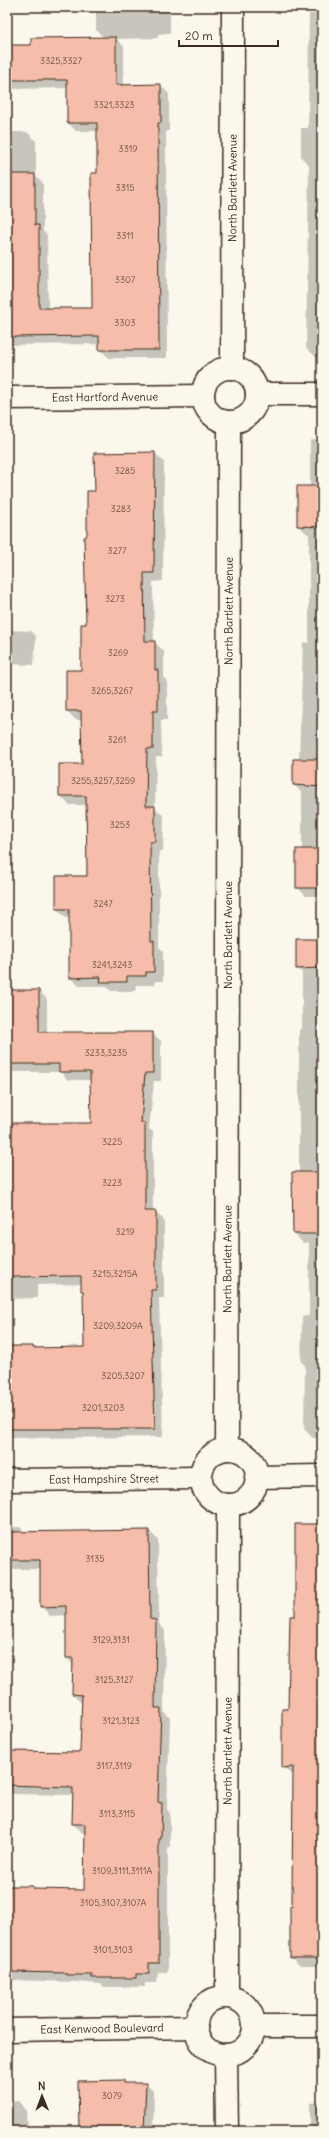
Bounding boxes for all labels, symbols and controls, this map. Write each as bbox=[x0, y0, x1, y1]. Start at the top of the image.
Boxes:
scale bar bbox=[179, 22, 278, 48]
text: 20 m bbox=[185, 28, 213, 43]
house number: 3325,3327 bbox=[40, 55, 82, 66]
house number: 3321,3323 bbox=[94, 99, 134, 110]
street label: North Bartlett Avenue bbox=[225, 134, 240, 242]
house number: 3319 bbox=[119, 143, 137, 154]
house number: 3315 bbox=[116, 182, 134, 193]
house number: 3311 bbox=[116, 230, 134, 241]
house number: 3307 bbox=[115, 274, 136, 285]
house number: 3303 bbox=[114, 317, 136, 328]
street label: East Hartford Avenue bbox=[52, 389, 158, 405]
house number: 3285 bbox=[115, 465, 135, 476]
house number: 3283 bbox=[111, 503, 131, 514]
house number: 3277 bbox=[108, 545, 127, 556]
street label: North Bartlett Avenue bbox=[222, 557, 236, 665]
house number: 3273 bbox=[105, 593, 125, 604]
house number: 3269 bbox=[108, 647, 128, 658]
house number: 3265,3267 bbox=[91, 685, 134, 696]
house number: 3261 bbox=[108, 734, 126, 745]
house number: 3255,3257,3259 bbox=[71, 775, 135, 786]
house number: 3253 bbox=[110, 819, 130, 830]
street label: North Bartlett Avenue bbox=[221, 881, 235, 989]
house number: 3247 bbox=[93, 898, 113, 909]
house number: 3241,3243 bbox=[92, 959, 132, 970]
house number: 3233,3235 bbox=[85, 1047, 127, 1058]
house number: 3225 bbox=[102, 1136, 122, 1147]
house number: 3223 bbox=[102, 1177, 122, 1188]
street label: North Bartlett Avenue bbox=[220, 1205, 234, 1313]
house number: 3219 bbox=[116, 1226, 134, 1237]
house number: 3215,3215A bbox=[92, 1268, 138, 1279]
house number: 3209,3209A bbox=[93, 1320, 143, 1331]
house number: 3205,3207 bbox=[101, 1370, 145, 1381]
house number: 3201,3203 bbox=[82, 1402, 124, 1413]
street label: East Hampshire Street bbox=[49, 1471, 159, 1487]
house number: 3135 bbox=[86, 1553, 104, 1564]
house number: 3129,3131 bbox=[92, 1634, 130, 1645]
house number: 3125,3127 bbox=[95, 1674, 134, 1685]
street label: North Bartlett Avenue bbox=[220, 1697, 235, 1805]
house number: 3121,3123 bbox=[102, 1715, 140, 1726]
house number: 3117,3119 bbox=[96, 1760, 132, 1771]
house number: 3113,3115 bbox=[99, 1808, 135, 1819]
house number: 3109,3111,3111A bbox=[92, 1865, 152, 1876]
house number: 3105,3107,3107A bbox=[80, 1897, 147, 1908]
house number: 3101,3103 bbox=[93, 1944, 133, 1955]
street label: East Kenwood Boulevard bbox=[40, 2021, 164, 2036]
north arrow bbox=[22, 2076, 62, 2116]
text: N bbox=[38, 2079, 46, 2093]
house number: 3079 bbox=[102, 2090, 122, 2101]

